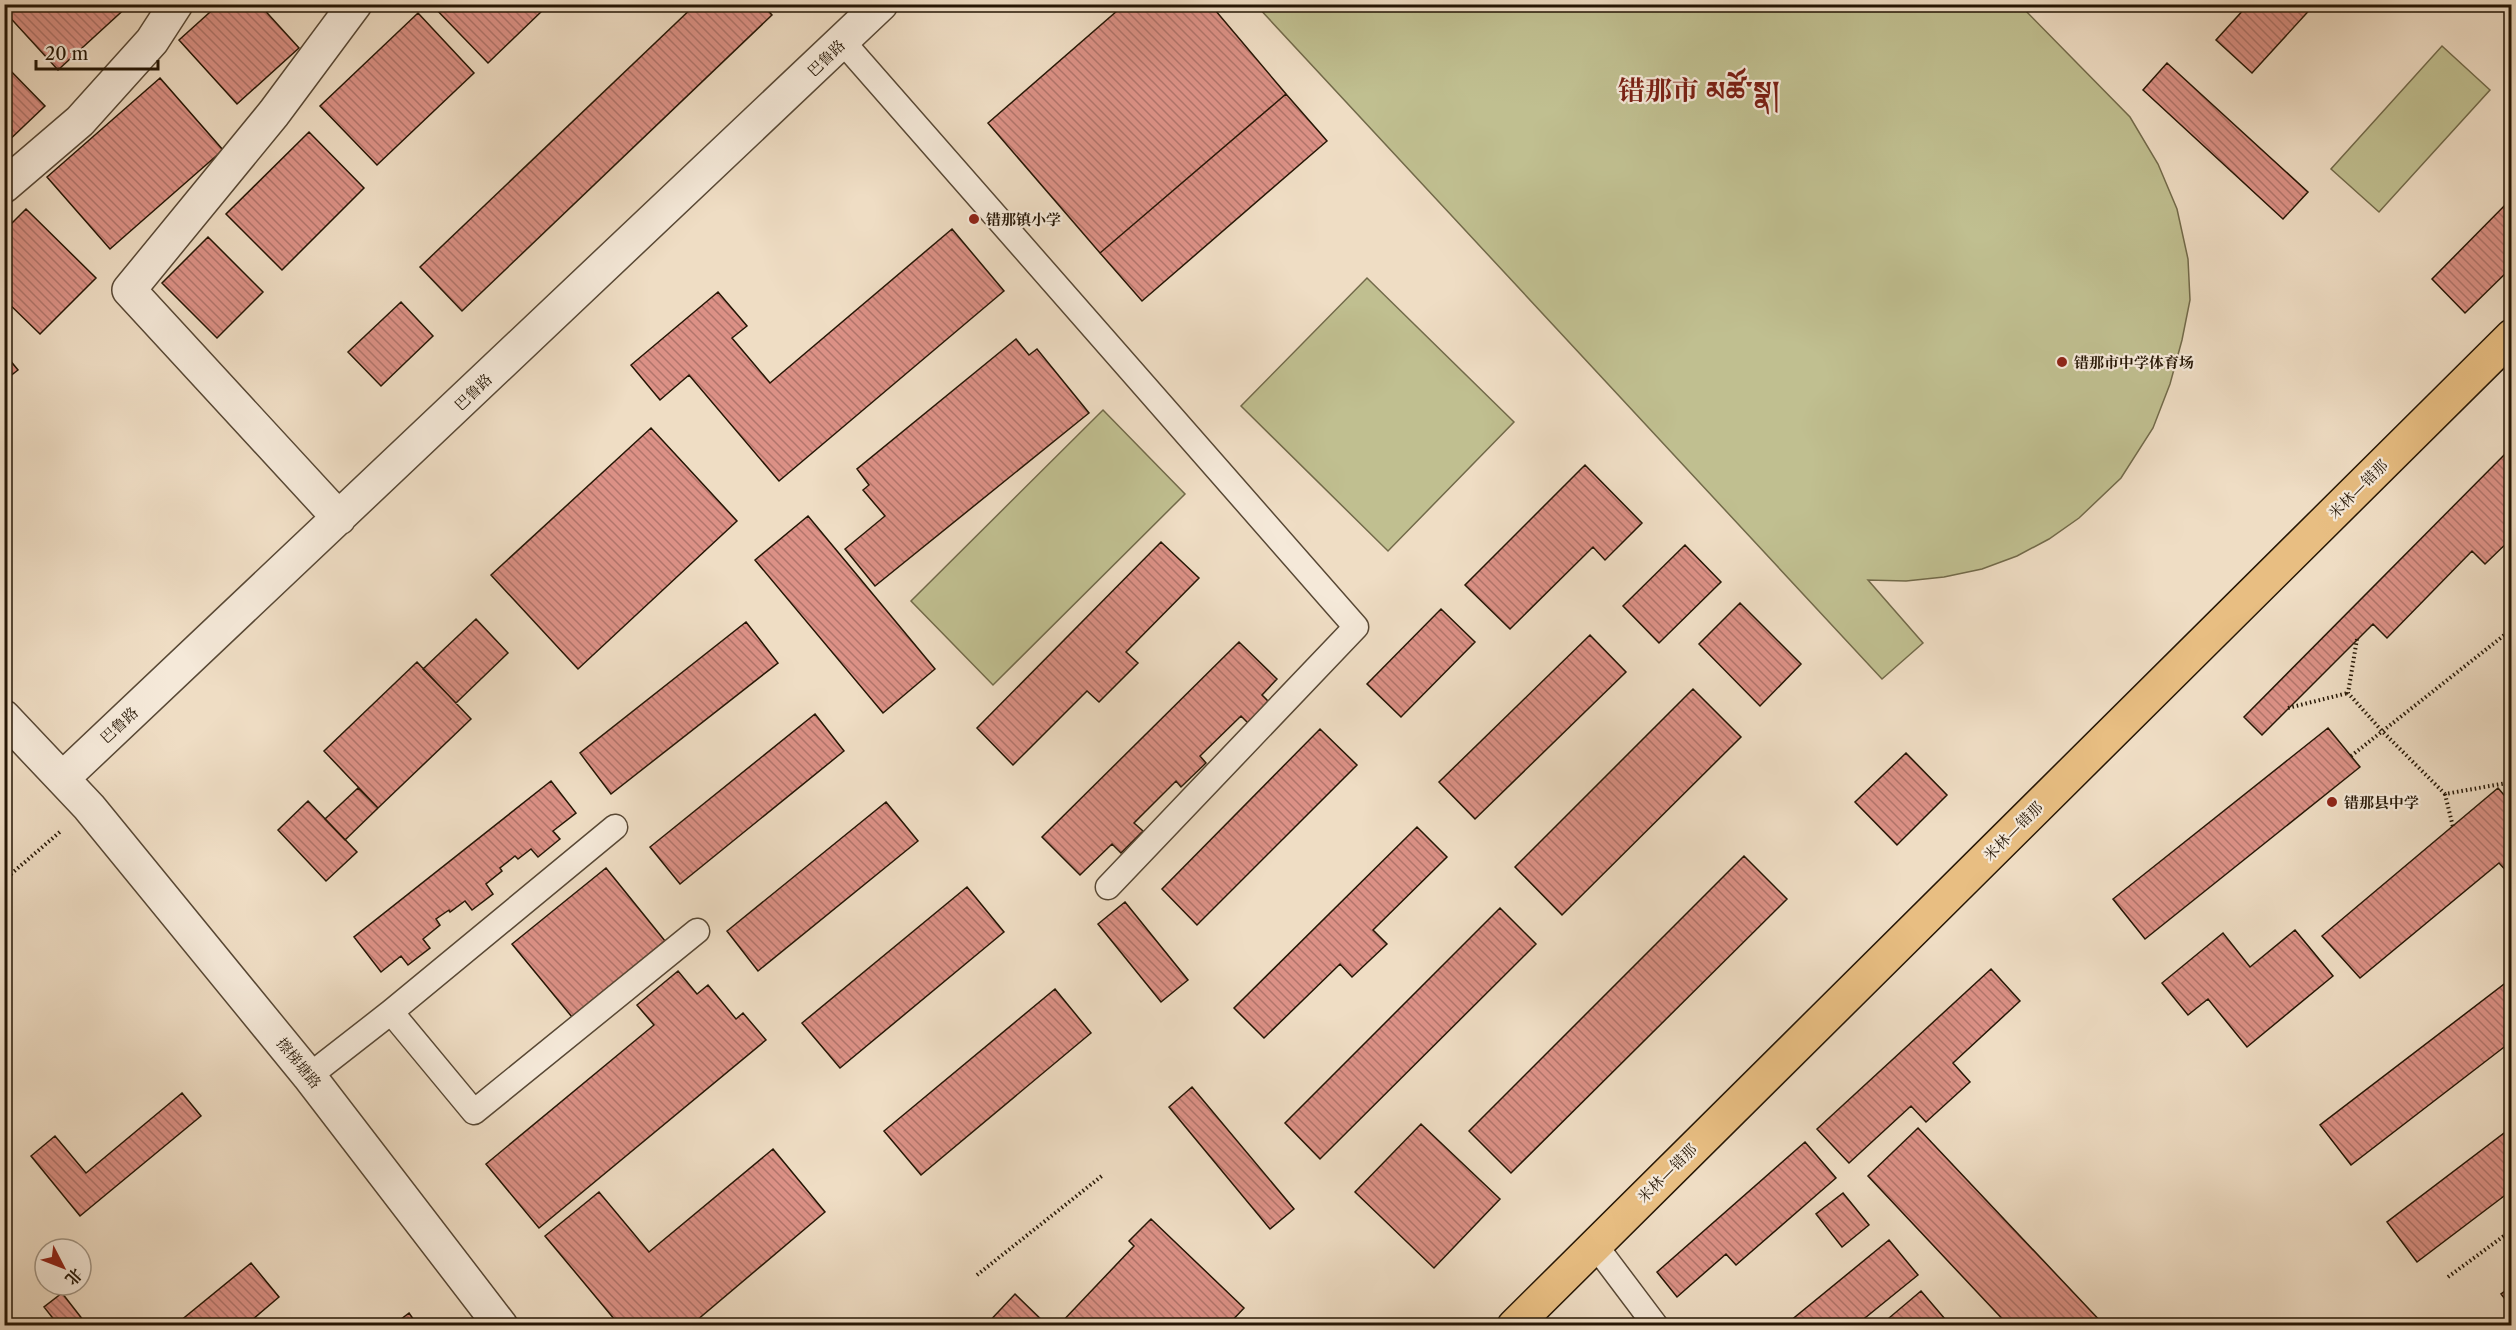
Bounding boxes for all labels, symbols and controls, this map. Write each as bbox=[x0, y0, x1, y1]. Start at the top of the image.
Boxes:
scale bar bbox=[36, 33, 158, 71]
street label: 巴鲁路 bbox=[803, 36, 849, 80]
text: 20 m bbox=[45, 43, 89, 65]
district label: 错那市 མཚོ་སྣ། bbox=[1618, 67, 1780, 115]
place label: 错那镇小学 bbox=[986, 210, 1061, 229]
marker: 错那镇小学 bbox=[967, 212, 981, 226]
place label: 错那市中学体育场 bbox=[2074, 353, 2194, 372]
marker: 错那市中学体育场 bbox=[2055, 355, 2069, 369]
street label: 巴鲁路 bbox=[450, 370, 496, 414]
street label: 米林—错那 bbox=[2324, 455, 2392, 523]
street label: 巴鲁路 bbox=[96, 703, 142, 747]
place label: 错那县中学 bbox=[2344, 793, 2419, 812]
marker: 错那县中学 bbox=[2325, 795, 2339, 809]
street label: 米林—错那 bbox=[1979, 797, 2047, 865]
street label: 擦梯塘路 bbox=[273, 1034, 325, 1092]
street label: 米林—错那 bbox=[1633, 1139, 1701, 1207]
north arrow bbox=[33, 1237, 93, 1297]
text: 北 bbox=[61, 1264, 87, 1290]

